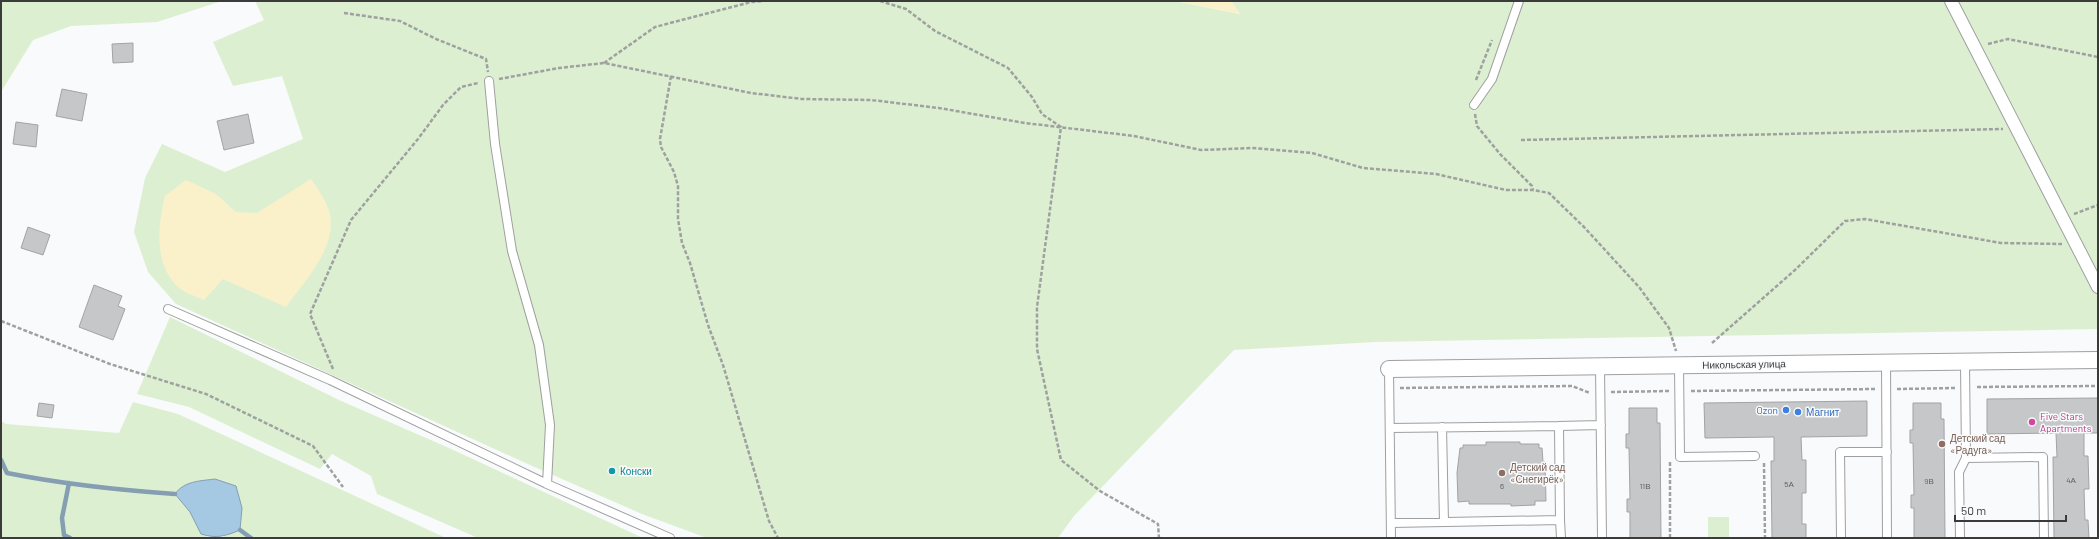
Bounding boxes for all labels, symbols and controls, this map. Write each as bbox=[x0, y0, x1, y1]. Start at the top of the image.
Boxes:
street label: Никольская улица bbox=[1702, 357, 1786, 371]
place label: Ozon bbox=[1756, 404, 1778, 416]
marker: Ozon bbox=[1781, 405, 1791, 415]
place label: Магнит bbox=[1806, 406, 1840, 418]
marker: Магнит bbox=[1793, 407, 1803, 417]
place label: Five Stars Apartments bbox=[2040, 410, 2092, 434]
marker: Five Stars Apartments bbox=[2027, 417, 2037, 427]
place label: Детский сад «Радуга» bbox=[1950, 432, 2006, 456]
marker: Детский сад «Радуга» bbox=[1937, 439, 1947, 449]
place label: Детский сад «Снегирёк» bbox=[1510, 461, 1566, 485]
place label: Конски bbox=[620, 465, 652, 477]
marker: Конски bbox=[607, 466, 617, 476]
marker: Детский сад «Снегирёк» bbox=[1497, 468, 1507, 478]
house number: 4А bbox=[2066, 475, 2077, 485]
house number: 9В bbox=[1924, 476, 1934, 486]
house number: 5А bbox=[1784, 479, 1794, 489]
house number: 6 bbox=[1500, 481, 1504, 491]
house number: 11В bbox=[1640, 481, 1650, 491]
scale bar bbox=[1955, 497, 2066, 523]
text: 50 m bbox=[1961, 503, 1986, 517]

